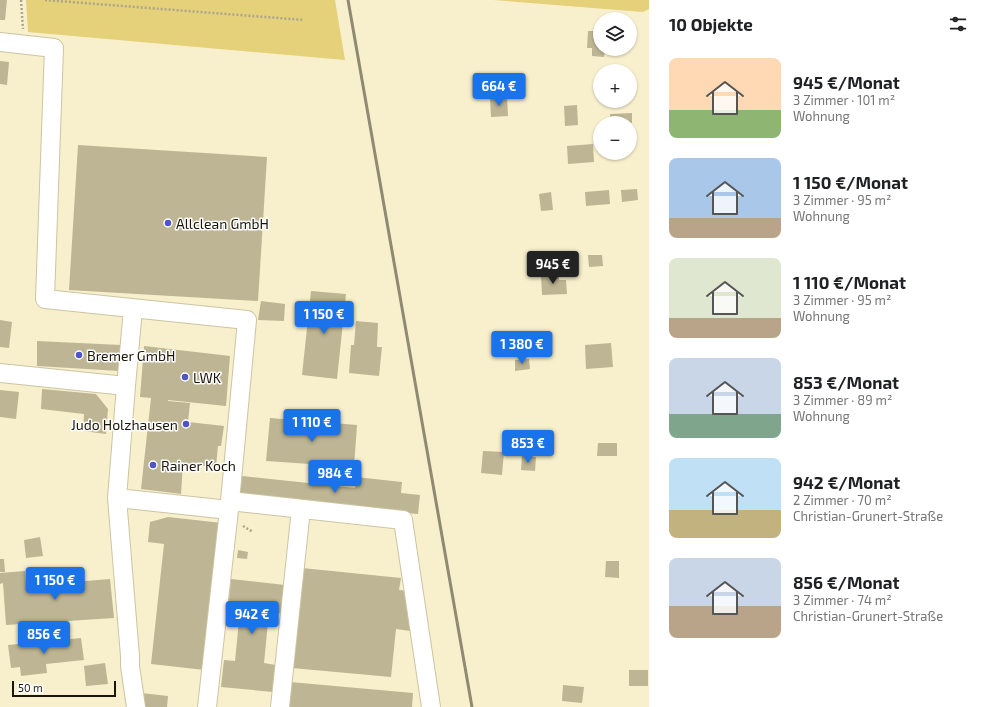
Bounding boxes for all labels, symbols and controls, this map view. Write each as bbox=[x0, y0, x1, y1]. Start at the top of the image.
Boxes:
map controls bbox=[593, 12, 637, 160]
button: layers bbox=[593, 12, 637, 56]
icon: filters bbox=[947, 13, 969, 35]
text: 10 Objekte bbox=[669, 14, 753, 34]
button: + bbox=[593, 64, 637, 108]
text: 945 €/Monat bbox=[793, 72, 900, 92]
pin: 664 € bbox=[471, 73, 527, 107]
icon: home bbox=[701, 74, 749, 122]
text: 664 € bbox=[482, 78, 516, 94]
text: 3 Zimmer · 101 m² bbox=[793, 92, 895, 108]
text: Wohnung bbox=[793, 108, 850, 124]
button: − bbox=[593, 116, 637, 160]
text: 1 150 €/Monat bbox=[793, 172, 908, 192]
icon: home bbox=[701, 174, 749, 222]
text: 3 Zimmer · 95 m² bbox=[793, 192, 891, 208]
text: Wohnung bbox=[793, 208, 850, 224]
place label: Allclean GmbH bbox=[176, 215, 269, 232]
marker: Allclean GmbH bbox=[163, 218, 173, 228]
pin: 945 € bbox=[525, 251, 581, 285]
text: 945 € bbox=[536, 256, 570, 272]
text: 1 110 €/Monat bbox=[793, 272, 906, 292]
icon: home bbox=[701, 274, 749, 322]
text: 3 Zimmer · 95 m² bbox=[793, 292, 891, 308]
pin: 1 150 € bbox=[287, 301, 361, 335]
text: 1 150 € bbox=[304, 306, 344, 322]
text: Wohnung bbox=[793, 308, 850, 324]
pin: 1 380 € bbox=[485, 331, 559, 365]
text: 1 380 € bbox=[500, 336, 544, 352]
place label: Bremer GmbH bbox=[87, 347, 175, 364]
marker: Bremer GmbH bbox=[74, 350, 84, 360]
place label: LWK bbox=[193, 369, 222, 386]
marker: LWK bbox=[180, 372, 190, 382]
text: 853 €/Monat bbox=[793, 372, 899, 392]
icon: home bbox=[701, 374, 749, 422]
text: 3 Zimmer · 89 m² bbox=[793, 392, 892, 408]
text: Wohnung bbox=[793, 408, 850, 424]
pin: 1 110 € bbox=[275, 409, 349, 443]
text: 1 110 € bbox=[292, 414, 332, 430]
place label: Judo Holzhausen bbox=[71, 416, 178, 433]
marker: Judo Holzhausen bbox=[181, 419, 191, 429]
pin: 853 € bbox=[500, 430, 556, 464]
text: 853 € bbox=[511, 435, 545, 451]
place label: Rainer Koch bbox=[161, 457, 236, 474]
marker: Rainer Koch bbox=[148, 460, 158, 470]
pin: 984 € bbox=[307, 460, 363, 494]
text: 984 € bbox=[317, 465, 353, 481]
text: 942 €/Monat bbox=[793, 472, 900, 492]
icon: home bbox=[701, 474, 749, 522]
text: 2 Zimmer · 70 m² bbox=[793, 492, 892, 508]
text: Christian-Grunert-Straße bbox=[793, 508, 943, 524]
pin: 1 150 € bbox=[18, 567, 92, 601]
text: 1 150 € bbox=[35, 572, 75, 588]
text: 856 €/Monat bbox=[793, 572, 899, 592]
icon: home bbox=[701, 574, 749, 622]
text: 3 Zimmer · 74 m² bbox=[793, 592, 892, 608]
pin: 942 € bbox=[224, 601, 280, 635]
text: 942 € bbox=[235, 606, 269, 622]
text: Christian-Grunert-Straße bbox=[793, 608, 943, 624]
pin: 856 € bbox=[16, 621, 72, 655]
text: 856 € bbox=[27, 626, 61, 642]
scale bar bbox=[12, 679, 116, 698]
text: 50 m bbox=[18, 681, 43, 694]

